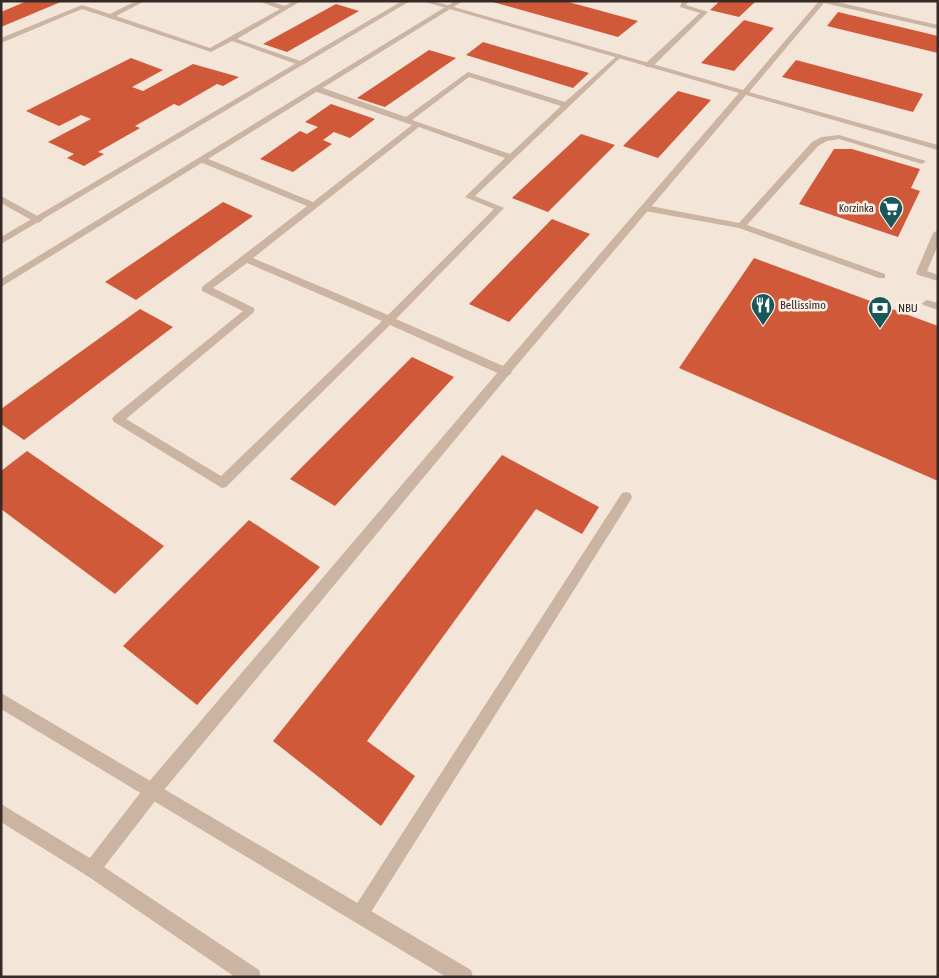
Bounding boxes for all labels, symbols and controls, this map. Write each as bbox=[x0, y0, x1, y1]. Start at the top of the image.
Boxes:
supermarket icon: Korzinka bbox=[878, 195, 904, 229]
place label: Korzinka bbox=[839, 202, 874, 214]
restaurant icon: Bellissimo bbox=[750, 292, 776, 326]
bank icon: NBU bbox=[867, 295, 893, 329]
place label: Bellissimo bbox=[780, 298, 826, 312]
place label: NBU bbox=[898, 301, 918, 315]

